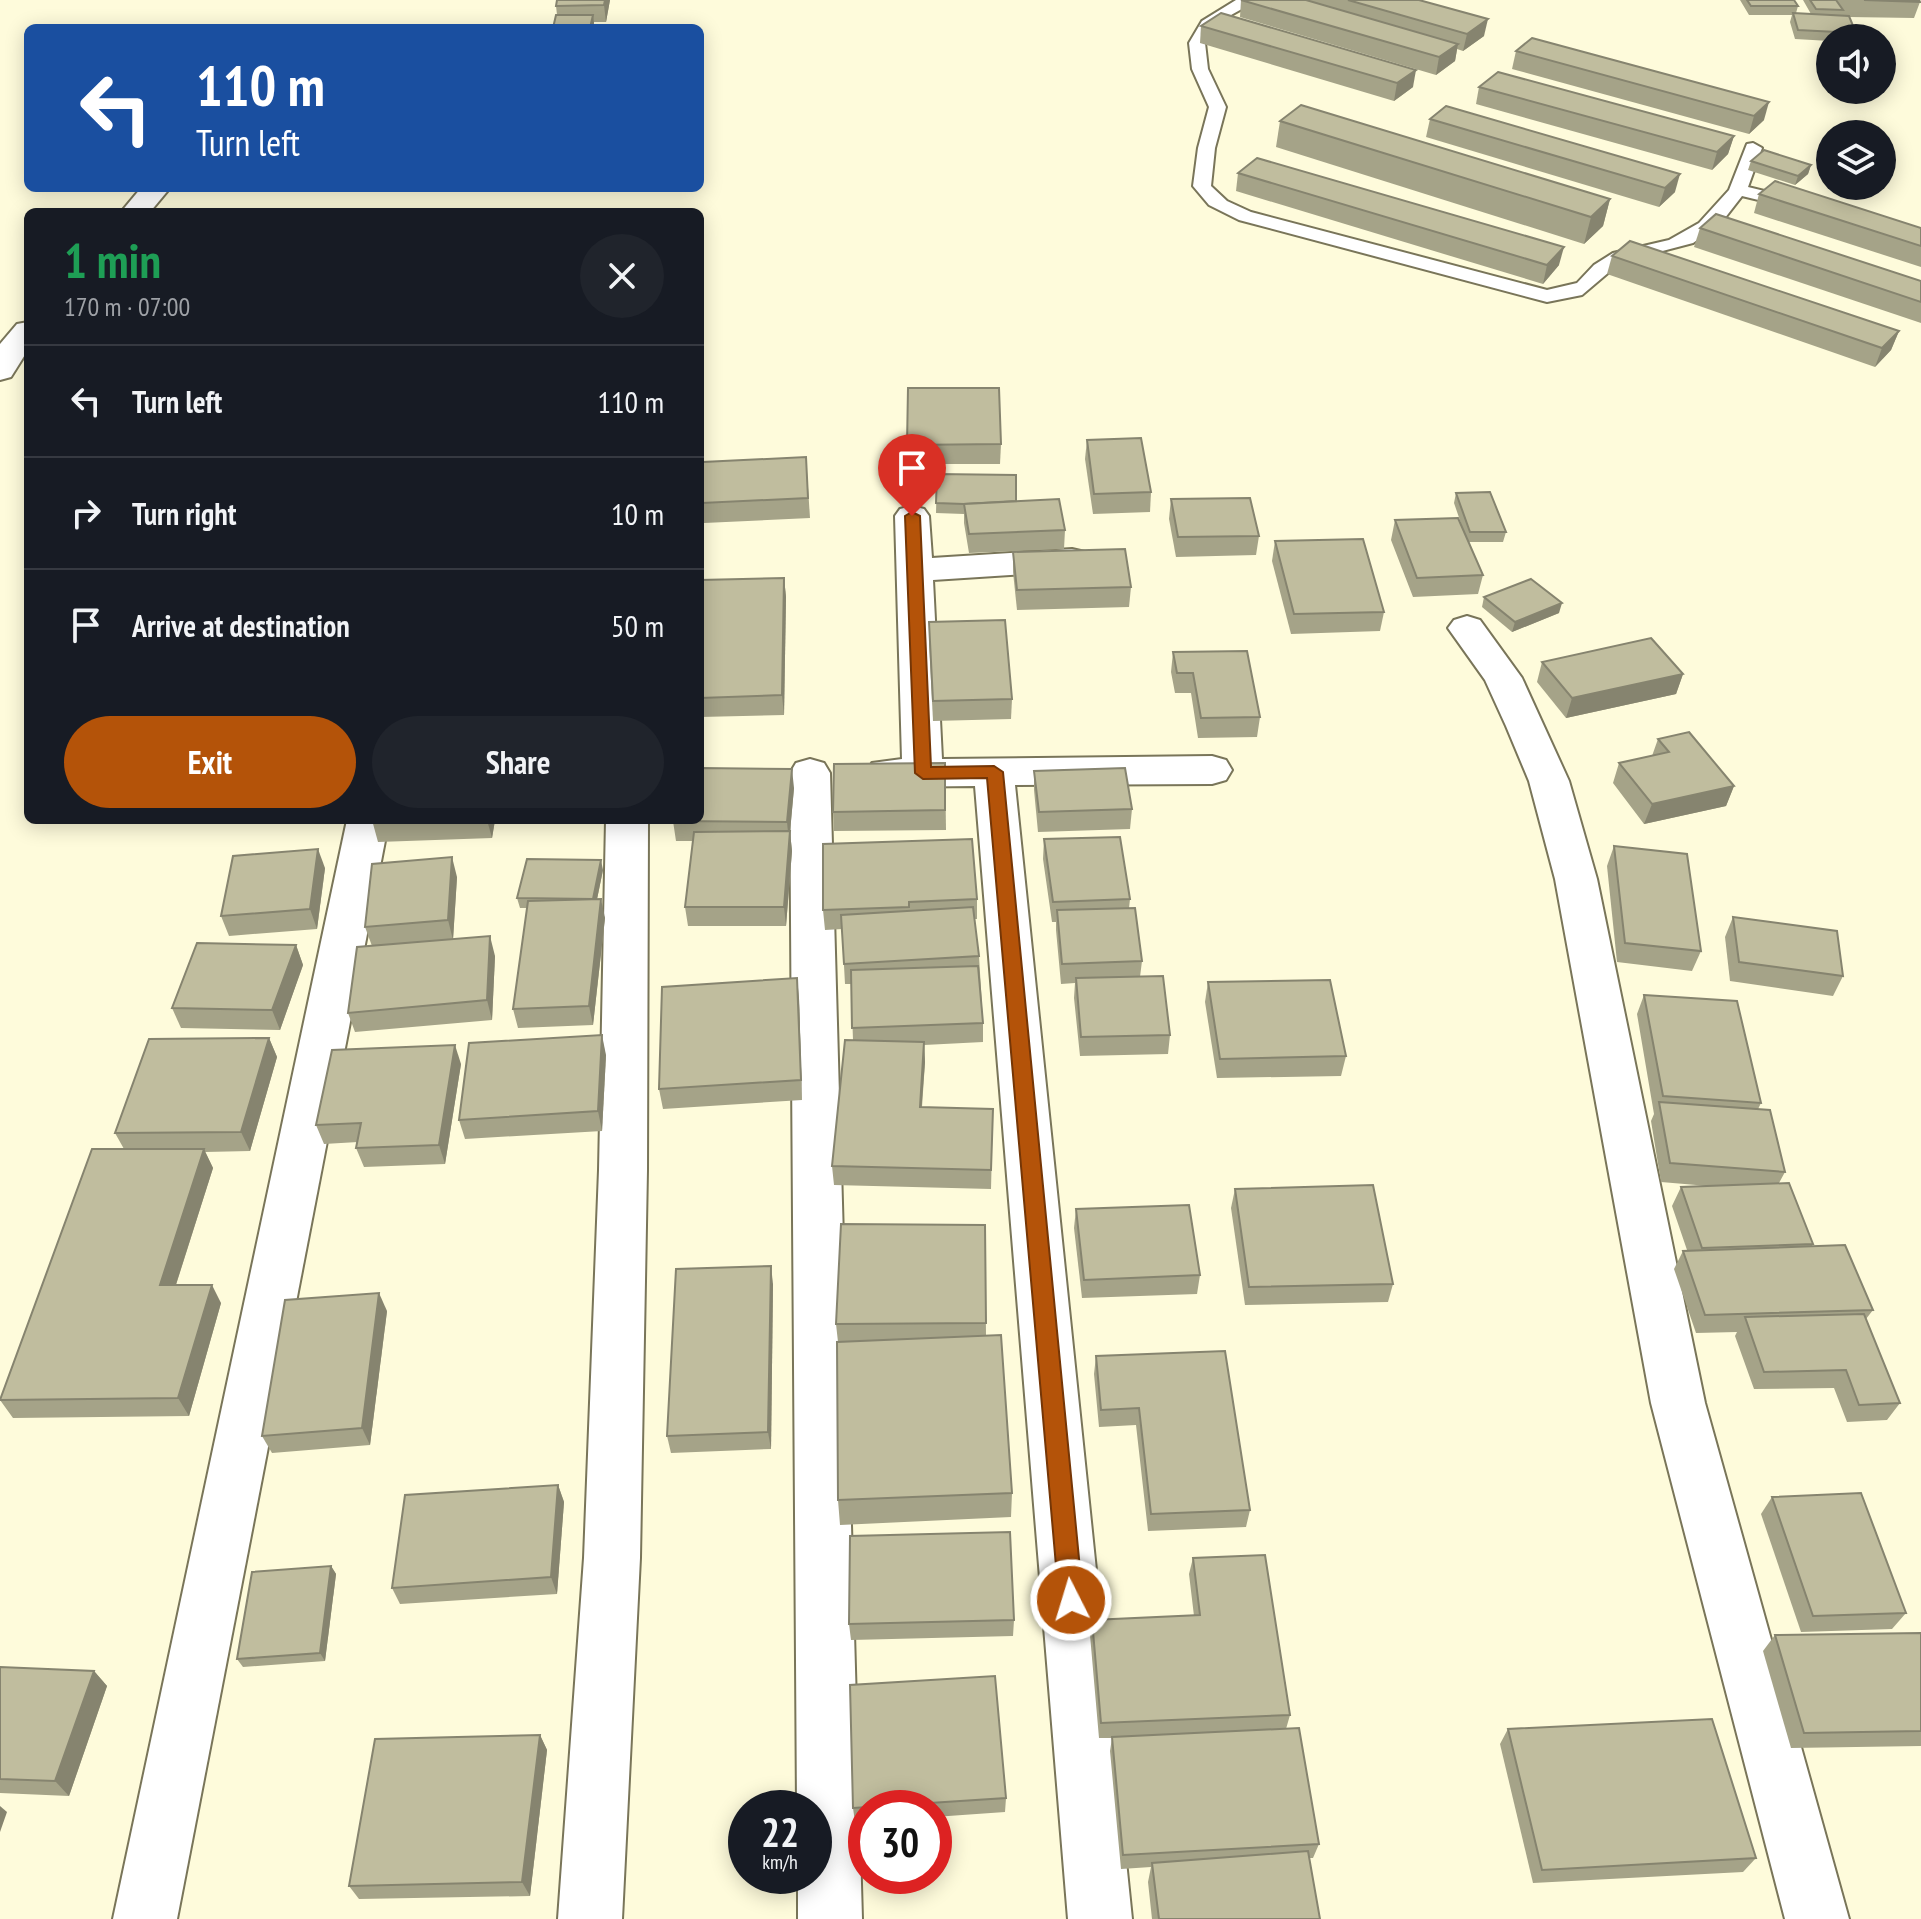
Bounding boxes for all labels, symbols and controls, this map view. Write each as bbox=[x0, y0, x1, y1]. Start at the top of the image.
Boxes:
map controls bbox=[1816, 24, 1896, 200]
button: sound bbox=[1816, 24, 1896, 104]
text: 110 m bbox=[196, 49, 325, 121]
icon: left bbox=[64, 56, 168, 160]
text: Turn left bbox=[196, 119, 300, 166]
button: layers bbox=[1816, 120, 1896, 200]
text: 1 min bbox=[64, 229, 161, 291]
button: close bbox=[580, 234, 664, 318]
text: 170 m · 07:00 bbox=[64, 290, 190, 323]
icon: left bbox=[64, 379, 108, 423]
text: Turn left bbox=[132, 382, 222, 421]
text: 110 m bbox=[598, 382, 664, 421]
pin bbox=[878, 434, 946, 516]
icon: arrive bbox=[890, 446, 934, 490]
icon: right bbox=[64, 491, 108, 535]
text: Turn right bbox=[132, 494, 236, 533]
text: 10 m bbox=[611, 494, 664, 533]
icon: arrive bbox=[64, 603, 108, 647]
text: Arrive at destination bbox=[132, 606, 350, 645]
text: 50 m bbox=[611, 606, 664, 645]
button: Exit bbox=[64, 716, 356, 808]
button: Share bbox=[372, 716, 664, 808]
position arrow bbox=[1029, 1558, 1113, 1642]
speed limit sign: 30 bbox=[848, 1790, 952, 1894]
text: 22 bbox=[761, 1806, 799, 1858]
text: km/h bbox=[762, 1849, 798, 1875]

